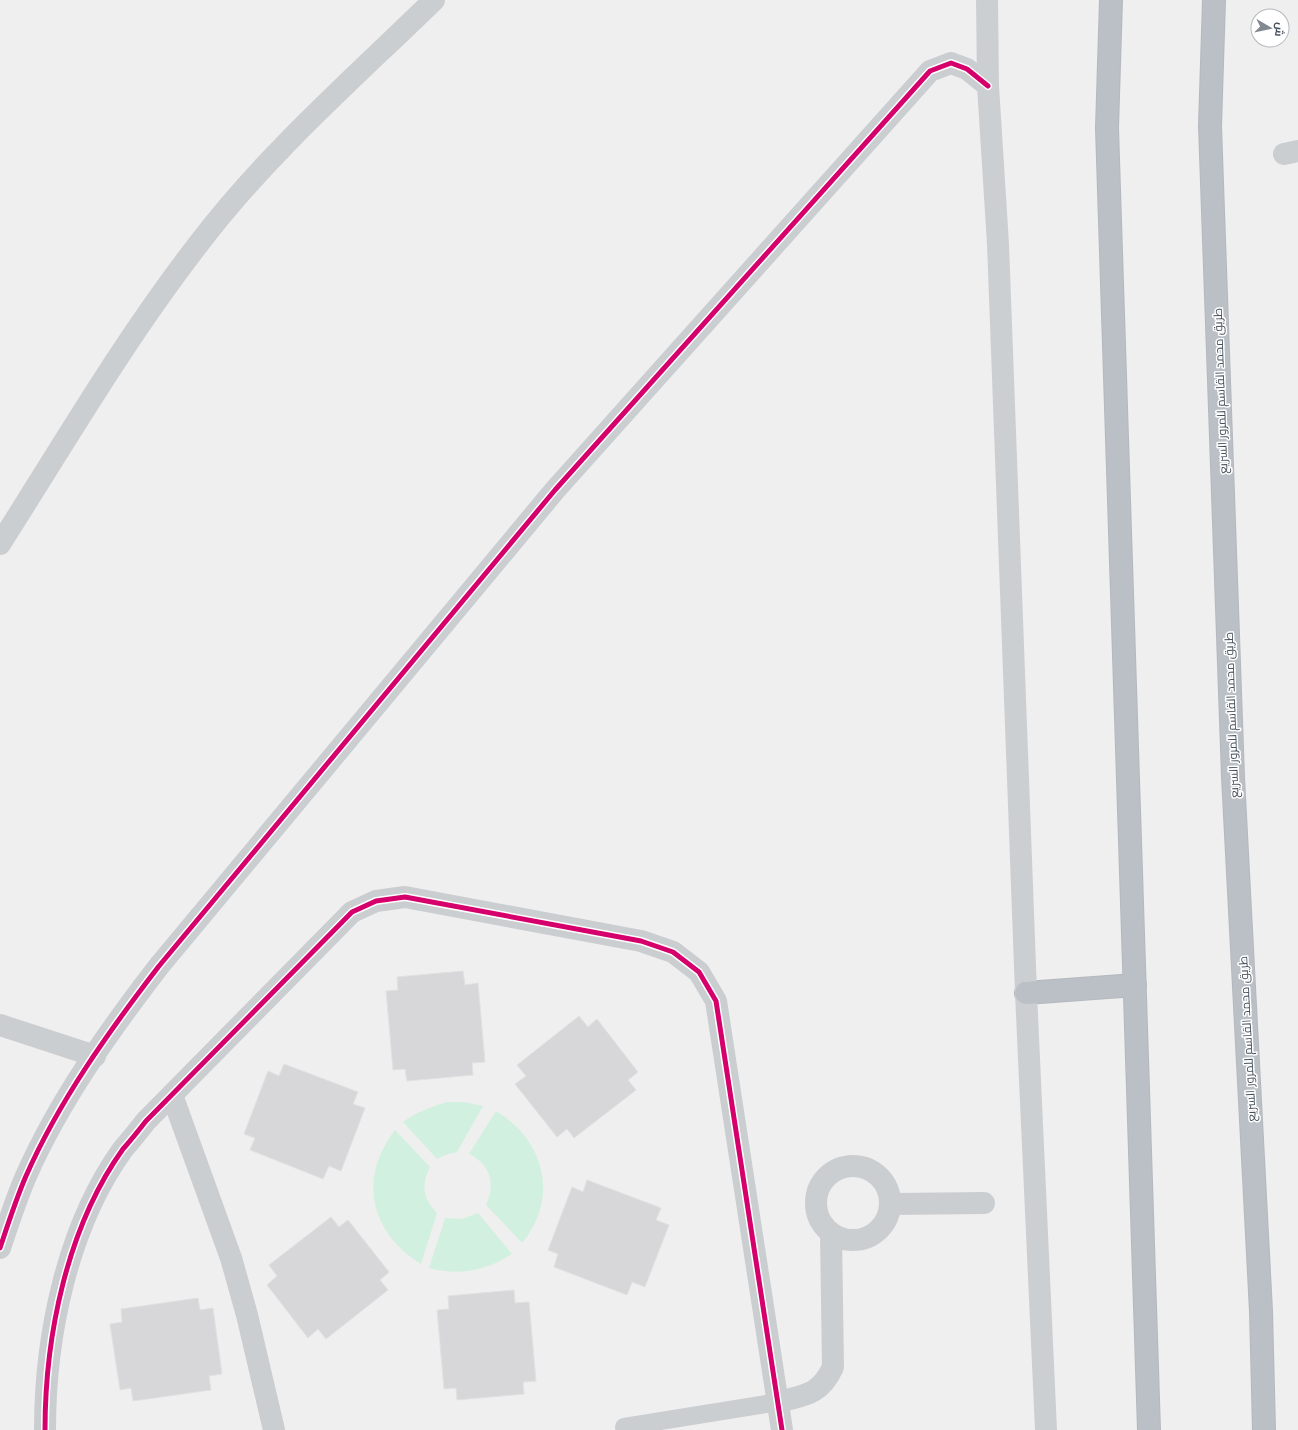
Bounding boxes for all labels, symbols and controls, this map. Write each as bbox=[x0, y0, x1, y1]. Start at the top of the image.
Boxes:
north arrow bbox=[1250, 8, 1290, 48]
text: ش bbox=[1272, 21, 1288, 38]
street label: طريق محمد القاسم للمرور السريع bbox=[1210, 308, 1231, 474]
street label: طريق محمد القاسم للمرور السريع bbox=[1221, 632, 1242, 798]
street label: طريق محمد القاسم للمرور السريع bbox=[1235, 956, 1260, 1122]

